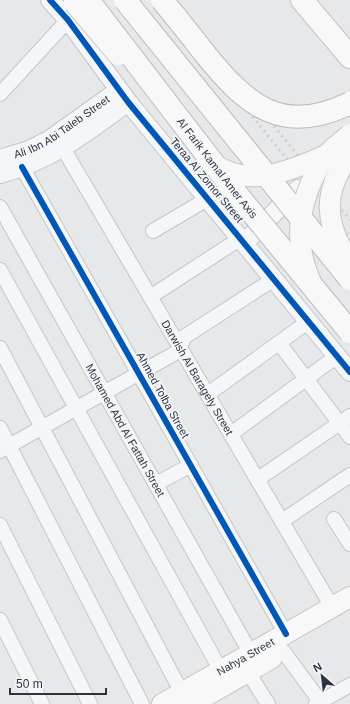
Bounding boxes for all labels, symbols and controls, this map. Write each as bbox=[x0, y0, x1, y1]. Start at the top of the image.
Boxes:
street label: Ali Ibn Abi Taleb Street bbox=[12, 93, 112, 160]
street label: Al Farik Kamal Amer Axis bbox=[175, 115, 260, 221]
street label: Teraa Al Zomor Street bbox=[168, 135, 246, 225]
street label: Darwish Al Baragely Street bbox=[159, 318, 236, 437]
street label: Ahmed Tolba Street bbox=[134, 350, 192, 440]
street label: Mohamed Abd Al Fattah Street bbox=[83, 362, 167, 499]
street label: Nahya Street bbox=[215, 635, 276, 678]
north arrow bbox=[302, 656, 342, 696]
text: N bbox=[311, 660, 324, 674]
scale bar bbox=[10, 670, 106, 696]
text: 50 m bbox=[16, 677, 43, 691]

